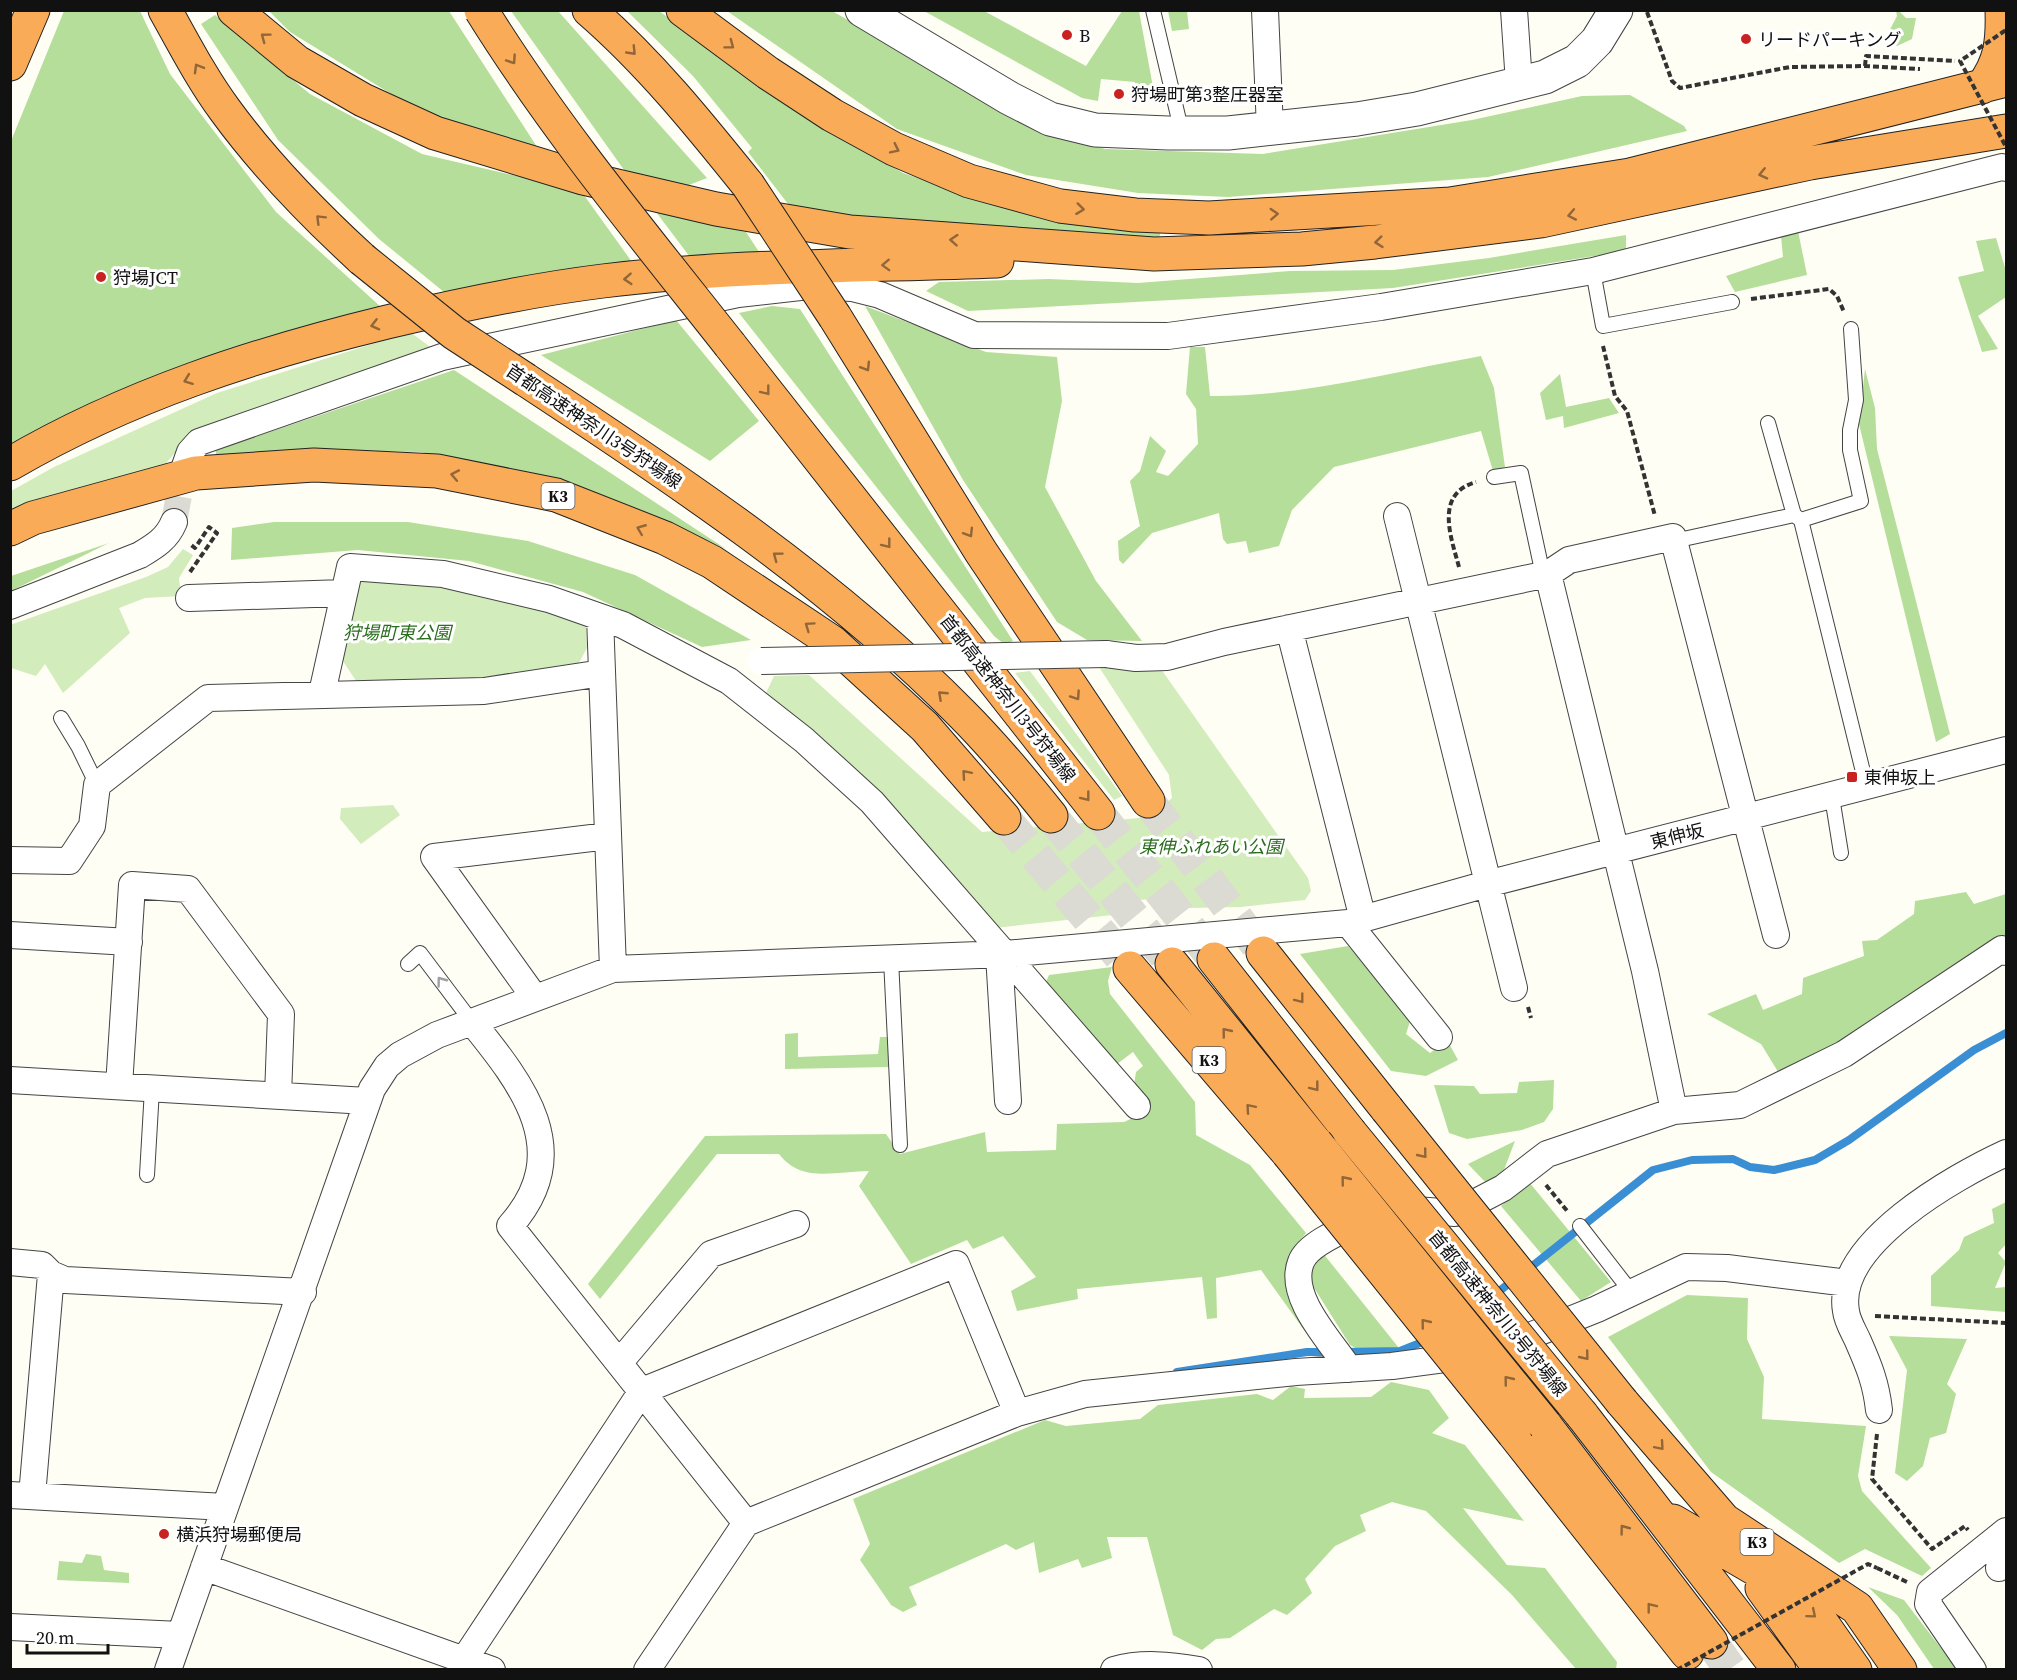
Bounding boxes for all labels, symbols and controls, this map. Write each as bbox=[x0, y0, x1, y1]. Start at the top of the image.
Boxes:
place label: B bbox=[1079, 23, 1090, 48]
place label: リードパーキング bbox=[1758, 27, 1901, 52]
marker: B bbox=[1060, 28, 1074, 42]
marker: リードパーキング bbox=[1739, 32, 1753, 46]
one-way arrow bbox=[261, 34, 272, 45]
one-way arrow bbox=[724, 38, 735, 49]
one-way arrow bbox=[624, 43, 635, 54]
one-way arrow bbox=[505, 53, 516, 64]
one-way arrow bbox=[193, 64, 205, 74]
place label: 狩場町第3整圧器室 bbox=[1131, 82, 1284, 107]
marker: 狩場町第3整圧器室 bbox=[1112, 87, 1126, 101]
one-way arrow bbox=[889, 141, 900, 153]
one-way arrow bbox=[1758, 166, 1768, 179]
one-way arrow bbox=[1075, 202, 1085, 214]
one-way arrow bbox=[1270, 208, 1279, 221]
one-way arrow bbox=[1567, 208, 1577, 221]
one-way arrow bbox=[316, 216, 327, 227]
one-way arrow bbox=[950, 233, 959, 246]
one-way arrow bbox=[1375, 235, 1384, 248]
one-way arrow bbox=[882, 259, 891, 272]
place label: 狩場JCT bbox=[113, 265, 178, 290]
marker: 狩場JCT bbox=[94, 270, 108, 284]
one-way arrow bbox=[624, 272, 633, 285]
one-way arrow bbox=[370, 318, 380, 331]
street label: 首都高速神奈川3号狩場線 bbox=[501, 358, 687, 494]
one-way arrow bbox=[859, 361, 871, 371]
one-way arrow bbox=[183, 373, 194, 385]
one-way arrow bbox=[759, 385, 770, 396]
one-way arrow bbox=[450, 469, 460, 482]
road number: K3 bbox=[542, 483, 574, 509]
one-way arrow bbox=[636, 524, 647, 536]
one-way arrow bbox=[961, 527, 973, 537]
one-way arrow bbox=[880, 537, 891, 548]
one-way arrow bbox=[772, 553, 783, 564]
street label: 首都高速神奈川3号狩場線 bbox=[934, 609, 1082, 787]
park label: 狩場町東公園 bbox=[343, 620, 454, 645]
one-way arrow bbox=[805, 622, 816, 633]
one-way arrow bbox=[1069, 689, 1080, 700]
one-way arrow bbox=[938, 691, 949, 702]
place label: 東伸坂上 bbox=[1864, 765, 1936, 790]
one-way arrow bbox=[962, 770, 973, 781]
marker: 東伸坂上 bbox=[1845, 770, 1859, 784]
one-way arrow bbox=[1078, 790, 1089, 801]
street label: 東伸坂 bbox=[1648, 817, 1706, 855]
park label: 東伸ふれあい公園 bbox=[1139, 834, 1286, 859]
one-way arrow bbox=[437, 977, 448, 988]
one-way arrow bbox=[1292, 992, 1303, 1003]
one-way arrow bbox=[1223, 1028, 1234, 1039]
road number: K3 bbox=[1192, 1047, 1226, 1073]
one-way arrow bbox=[1307, 1081, 1318, 1092]
one-way arrow bbox=[1246, 1104, 1257, 1115]
one-way arrow bbox=[1416, 1148, 1427, 1159]
one-way arrow bbox=[1342, 1176, 1353, 1187]
street label: 首都高速神奈川3号狩場線 bbox=[1423, 1225, 1573, 1401]
one-way arrow bbox=[1421, 1319, 1432, 1330]
one-way arrow bbox=[1577, 1349, 1588, 1360]
one-way arrow bbox=[1504, 1376, 1515, 1387]
one-way arrow bbox=[1653, 1439, 1664, 1450]
place label: 横浜狩場郵便局 bbox=[176, 1522, 302, 1547]
one-way arrow bbox=[1620, 1524, 1631, 1535]
marker: 横浜狩場郵便局 bbox=[157, 1527, 171, 1541]
road number: K3 bbox=[1740, 1529, 1774, 1555]
one-way arrow bbox=[1647, 1603, 1658, 1614]
one-way arrow bbox=[1805, 1607, 1816, 1618]
scale bar bbox=[27, 1617, 108, 1655]
text: 20 m bbox=[36, 1625, 74, 1650]

